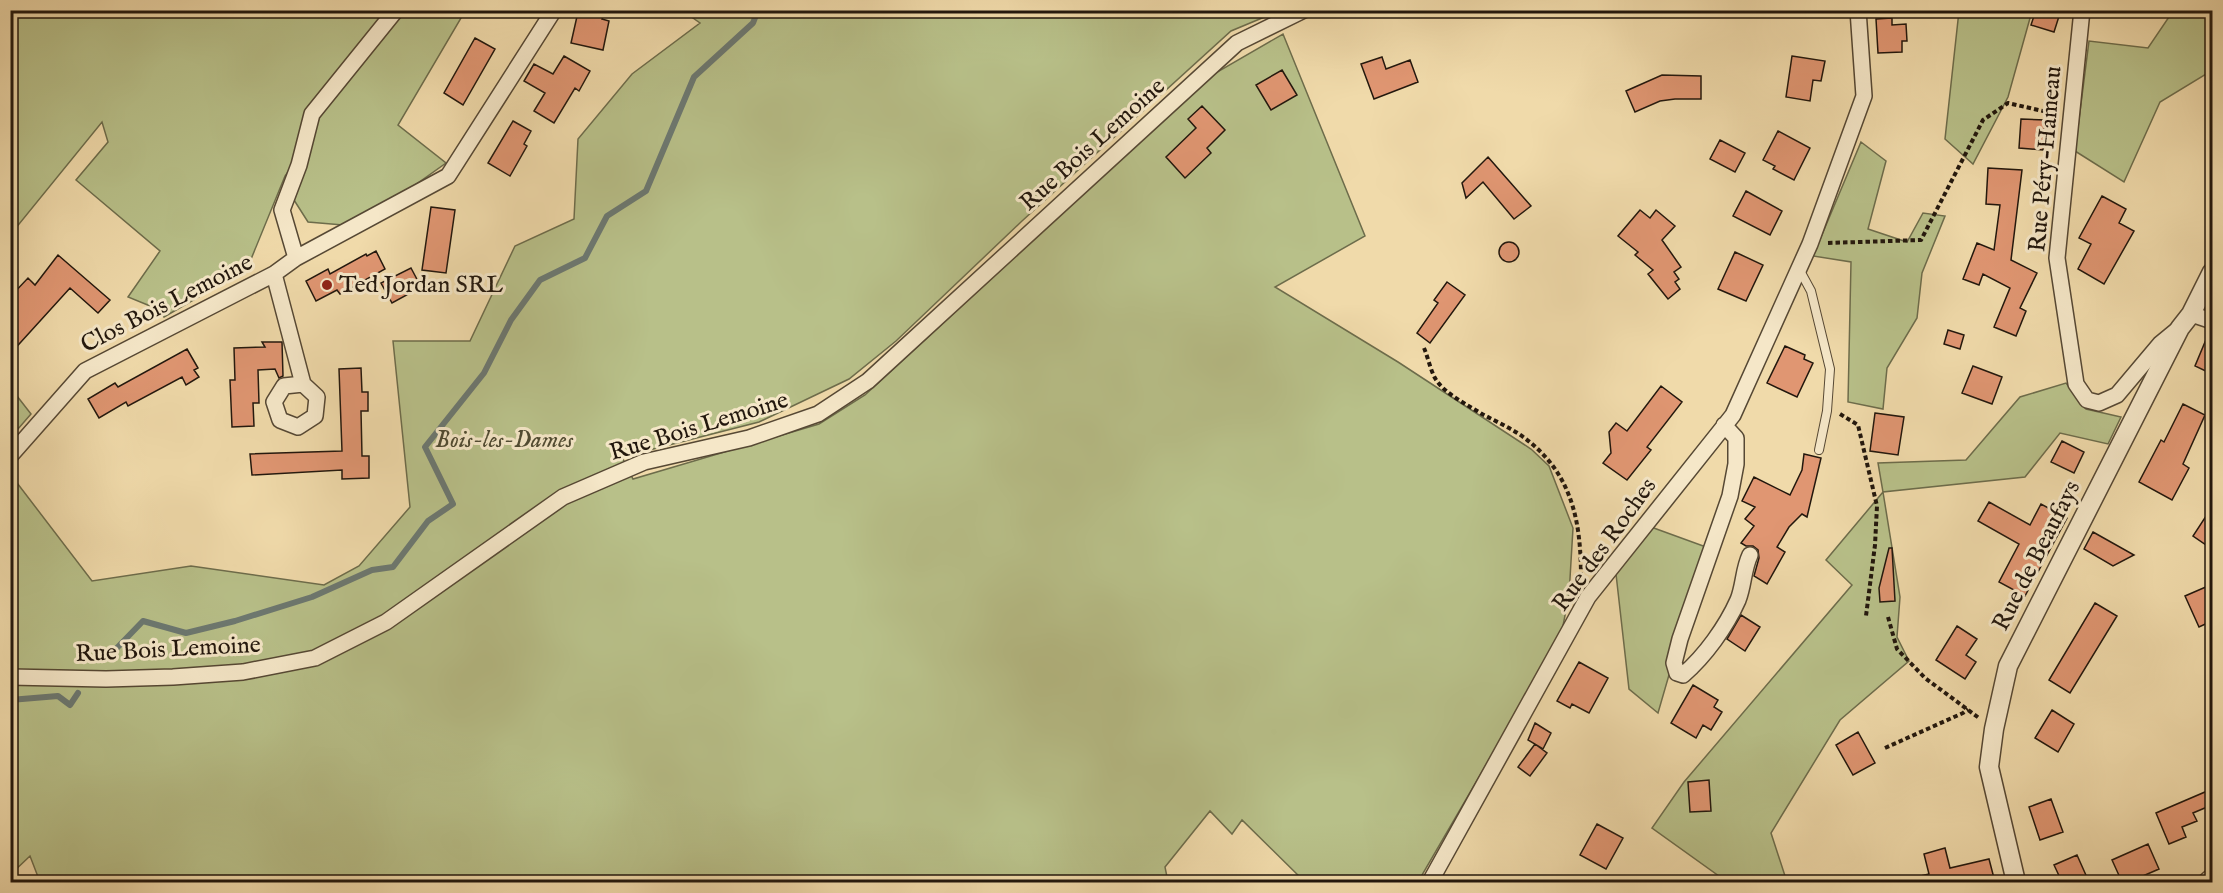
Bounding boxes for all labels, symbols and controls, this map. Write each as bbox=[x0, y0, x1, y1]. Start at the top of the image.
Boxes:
street label: Rue Péry-Hameau bbox=[2022, 65, 2070, 253]
street label: Rue Bois Lemoine bbox=[1014, 71, 1172, 219]
street label: Clos Bois Lemoine bbox=[76, 247, 258, 361]
place label: Ted Jordan SRL bbox=[339, 270, 504, 301]
marker: Ted Jordan SRL bbox=[320, 278, 334, 292]
street label: Rue Bois Lemoine bbox=[606, 385, 792, 469]
park label: Bois-les-Dames bbox=[435, 425, 574, 456]
street label: Rue des Roches bbox=[1546, 472, 1664, 618]
street label: Rue de Beaufays bbox=[1986, 476, 2088, 636]
street label: Rue Bois Lemoine bbox=[75, 630, 261, 670]

